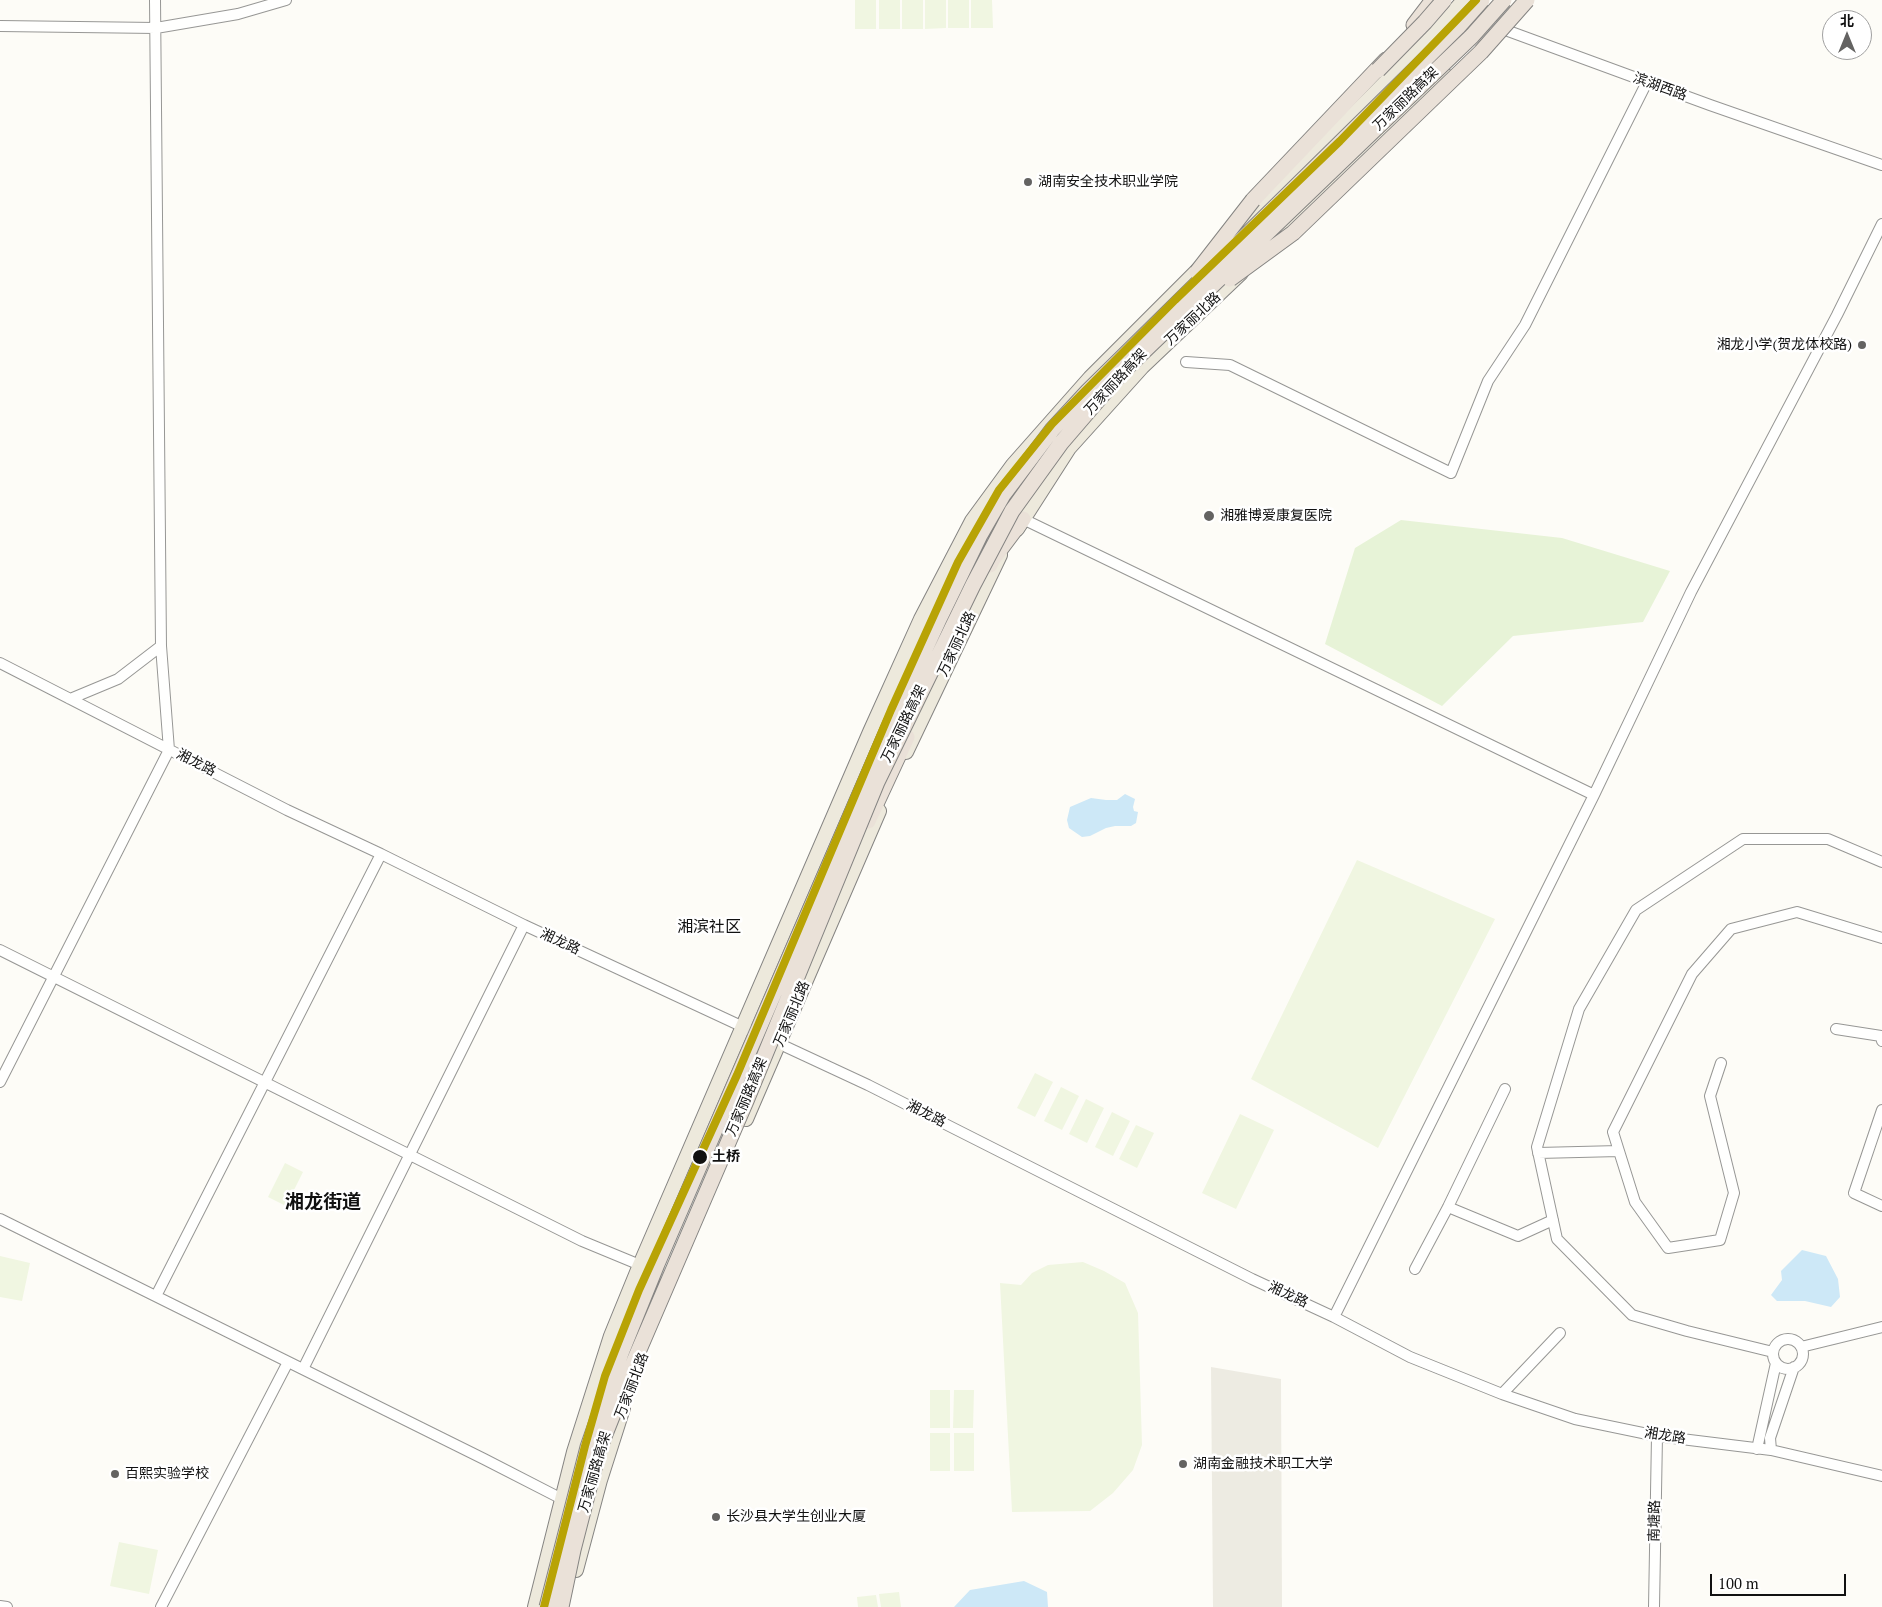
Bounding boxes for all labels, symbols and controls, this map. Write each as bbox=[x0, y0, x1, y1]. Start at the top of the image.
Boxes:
north arrow bbox=[1822, 10, 1872, 60]
text: 北 bbox=[1840, 11, 1854, 30]
street label: 万家丽路高架 bbox=[1370, 64, 1442, 134]
street label: 滨湖西路 bbox=[1631, 70, 1689, 104]
place label: 湖南安全技术职业学院 bbox=[1038, 174, 1178, 190]
marker: 湖南安全技术职业学院 bbox=[1022, 176, 1034, 188]
street label: 万家丽北路 bbox=[1162, 289, 1224, 349]
place label: 湘龙小学(贺龙体校路) bbox=[1716, 337, 1852, 353]
marker: 湘龙小学(贺龙体校路) bbox=[1856, 339, 1868, 351]
street label: 万家丽路高架 bbox=[1081, 346, 1151, 418]
place label: 湘雅博爱康复医院 bbox=[1220, 508, 1332, 524]
marker: 湘雅博爱康复医院 bbox=[1202, 509, 1216, 523]
street label: 万家丽北路 bbox=[935, 609, 979, 679]
street label: 万家丽路高架 bbox=[878, 683, 930, 765]
street label: 湘龙路 bbox=[173, 746, 219, 780]
district label: 湘滨社区 bbox=[677, 917, 741, 937]
street label: 湘龙路 bbox=[537, 926, 583, 958]
street label: 万家丽北路 bbox=[771, 979, 813, 1049]
street label: 万家丽路高架 bbox=[723, 1055, 771, 1139]
street label: 湘龙路 bbox=[903, 1097, 949, 1131]
marker: 土桥 bbox=[691, 1148, 709, 1166]
place label: 土桥 bbox=[712, 1149, 740, 1165]
district label: 湘龙街道 bbox=[285, 1192, 361, 1214]
street label: 湘龙路 bbox=[1265, 1279, 1311, 1311]
street label: 万家丽北路 bbox=[612, 1350, 652, 1422]
street label: 湘龙路 bbox=[1643, 1424, 1687, 1448]
street label: 万家丽路高架 bbox=[575, 1429, 615, 1515]
place label: 湖南金融技术职工大学 bbox=[1193, 1456, 1333, 1472]
marker: 湖南金融技术职工大学 bbox=[1177, 1458, 1189, 1470]
place label: 百熙实验学校 bbox=[125, 1466, 209, 1482]
marker: 百熙实验学校 bbox=[109, 1468, 121, 1480]
street label: 南塘路 bbox=[1646, 1500, 1664, 1542]
place label: 长沙县大学生创业大厦 bbox=[726, 1509, 866, 1525]
marker: 长沙县大学生创业大厦 bbox=[710, 1511, 722, 1523]
scale bar bbox=[1712, 1564, 1848, 1596]
text: 100 m bbox=[1718, 1573, 1759, 1593]

